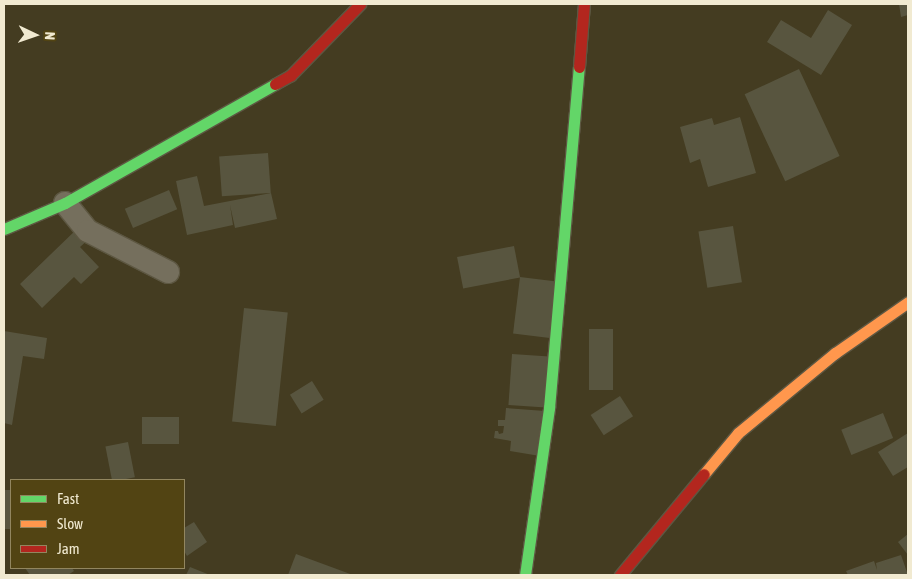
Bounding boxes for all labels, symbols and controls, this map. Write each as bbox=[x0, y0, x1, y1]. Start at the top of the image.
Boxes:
north arrow bbox=[10, 10, 60, 60]
text: N bbox=[42, 31, 58, 40]
legend bbox=[10, 479, 185, 569]
text: Fast bbox=[57, 490, 79, 507]
text: Slow bbox=[57, 515, 83, 532]
text: Jam bbox=[57, 540, 80, 557]

